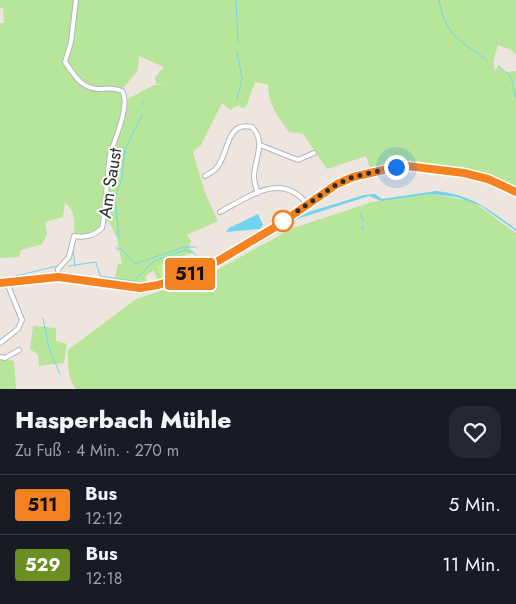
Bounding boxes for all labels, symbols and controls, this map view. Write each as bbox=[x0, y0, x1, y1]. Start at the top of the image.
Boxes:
street label: Am Saust bbox=[92, 145, 128, 220]
your location bbox=[384, 155, 409, 180]
unlabelled marker bbox=[272, 210, 294, 232]
line badge: 511 bbox=[161, 258, 219, 290]
text: 511 bbox=[175, 261, 205, 287]
text: Hasperbach Mühle bbox=[15, 402, 231, 437]
button: heart bbox=[449, 406, 501, 458]
text: Zu Fuß · 4 Min. · 270 m bbox=[15, 439, 179, 462]
text: Bus bbox=[85, 480, 117, 507]
text: 5 Min. bbox=[449, 491, 501, 518]
text: 511 bbox=[28, 492, 57, 518]
text: 12:12 bbox=[85, 507, 122, 530]
text: Bus bbox=[85, 540, 118, 567]
text: 11 Min. bbox=[442, 551, 501, 578]
text: 529 bbox=[25, 552, 60, 578]
text: 12:18 bbox=[85, 567, 123, 590]

